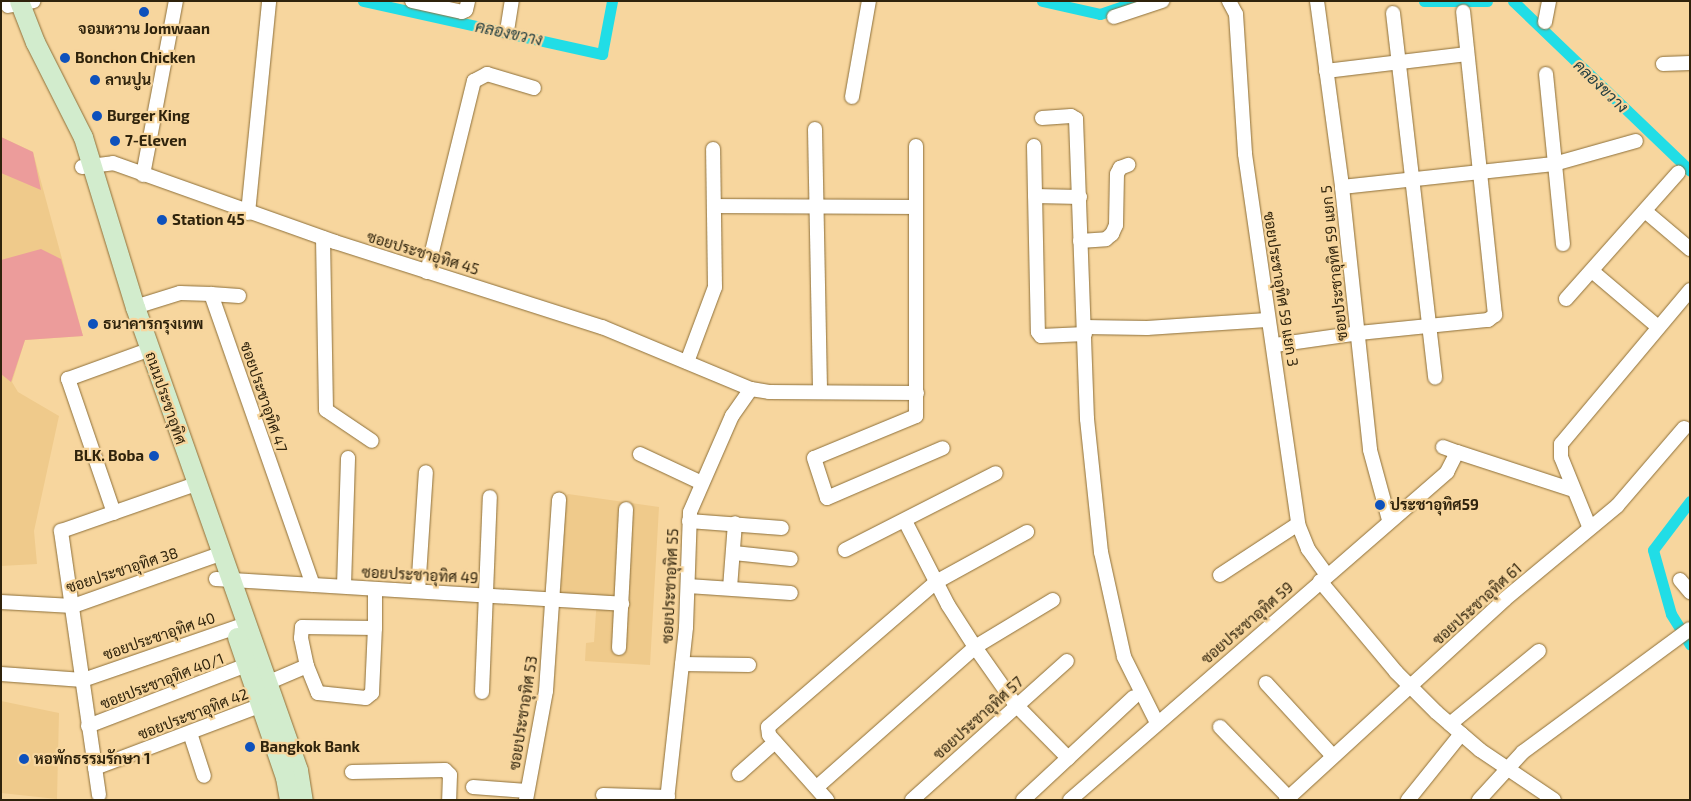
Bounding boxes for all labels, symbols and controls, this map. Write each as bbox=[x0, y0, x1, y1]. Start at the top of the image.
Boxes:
marker: จอมหวาน Jomwaan bbox=[138, 6, 150, 18]
water label: คลองขวาง bbox=[474, 17, 544, 49]
place label: จอมหวาน Jomwaan bbox=[78, 20, 210, 38]
place label: Bonchon Chicken bbox=[75, 49, 195, 67]
marker: Bonchon Chicken bbox=[59, 52, 71, 64]
water label: คลองขวาง bbox=[1570, 55, 1632, 117]
place label: ลานปูน bbox=[105, 71, 151, 89]
marker: ลานปูน bbox=[89, 74, 101, 86]
place label: Burger King bbox=[107, 107, 190, 125]
marker: Burger King bbox=[91, 110, 103, 122]
place label: 7-Eleven bbox=[125, 132, 187, 150]
marker: 7-Eleven bbox=[109, 135, 121, 147]
street label: ซอยประชาอุทิศ 59 แยก 5 bbox=[1317, 184, 1351, 342]
street label: ซอยประชาอุทิศ 59 แยก 3 bbox=[1260, 210, 1302, 368]
place label: Station 45 bbox=[172, 211, 245, 229]
marker: Station 45 bbox=[156, 214, 168, 226]
street label: ซอยประชาอุทิศ 45 bbox=[365, 227, 481, 279]
place label: ธนาคารกรุงเทพ bbox=[103, 315, 203, 333]
marker: ธนาคารกรุงเทพ bbox=[87, 318, 99, 330]
street label: ซอยประชาอุทิศ 47 bbox=[237, 339, 291, 455]
street label: ถนนประชาอุทิศ bbox=[142, 349, 190, 447]
place label: BLK. Boba bbox=[74, 447, 144, 465]
marker: BLK. Boba bbox=[148, 450, 160, 462]
place label: ประชาอุทิศ59 bbox=[1390, 496, 1479, 514]
marker: ประชาอุทิศ59 bbox=[1374, 499, 1386, 511]
street label: ซอยประชาอุทิศ 55 bbox=[658, 528, 682, 644]
street label: ซอยประชาอุทิศ 38 bbox=[64, 543, 180, 597]
street label: ซอยประชาอุทิศ 61 bbox=[1429, 559, 1525, 649]
street label: ซอยประชาอุทิศ 49 bbox=[361, 563, 479, 587]
street label: ซอยประชาอุทิศ 59 bbox=[1197, 578, 1297, 668]
street label: ซอยประชาอุทิศ 40 bbox=[101, 608, 217, 664]
street label: ซอยประชาอุทิศ 40/1 bbox=[98, 649, 226, 713]
street label: ซอยประชาอุทิศ 53 bbox=[505, 655, 541, 771]
street label: ซอยประชาอุทิศ 57 bbox=[929, 673, 1027, 763]
street label: ซอยประชาอุทิศ 42 bbox=[135, 685, 251, 743]
place label: Bangkok Bank bbox=[260, 738, 360, 756]
marker: Bangkok Bank bbox=[244, 741, 256, 753]
place label: หอพักธรรมรักษา 1 bbox=[34, 750, 150, 768]
marker: หอพักธรรมรักษา 1 bbox=[18, 753, 30, 765]

